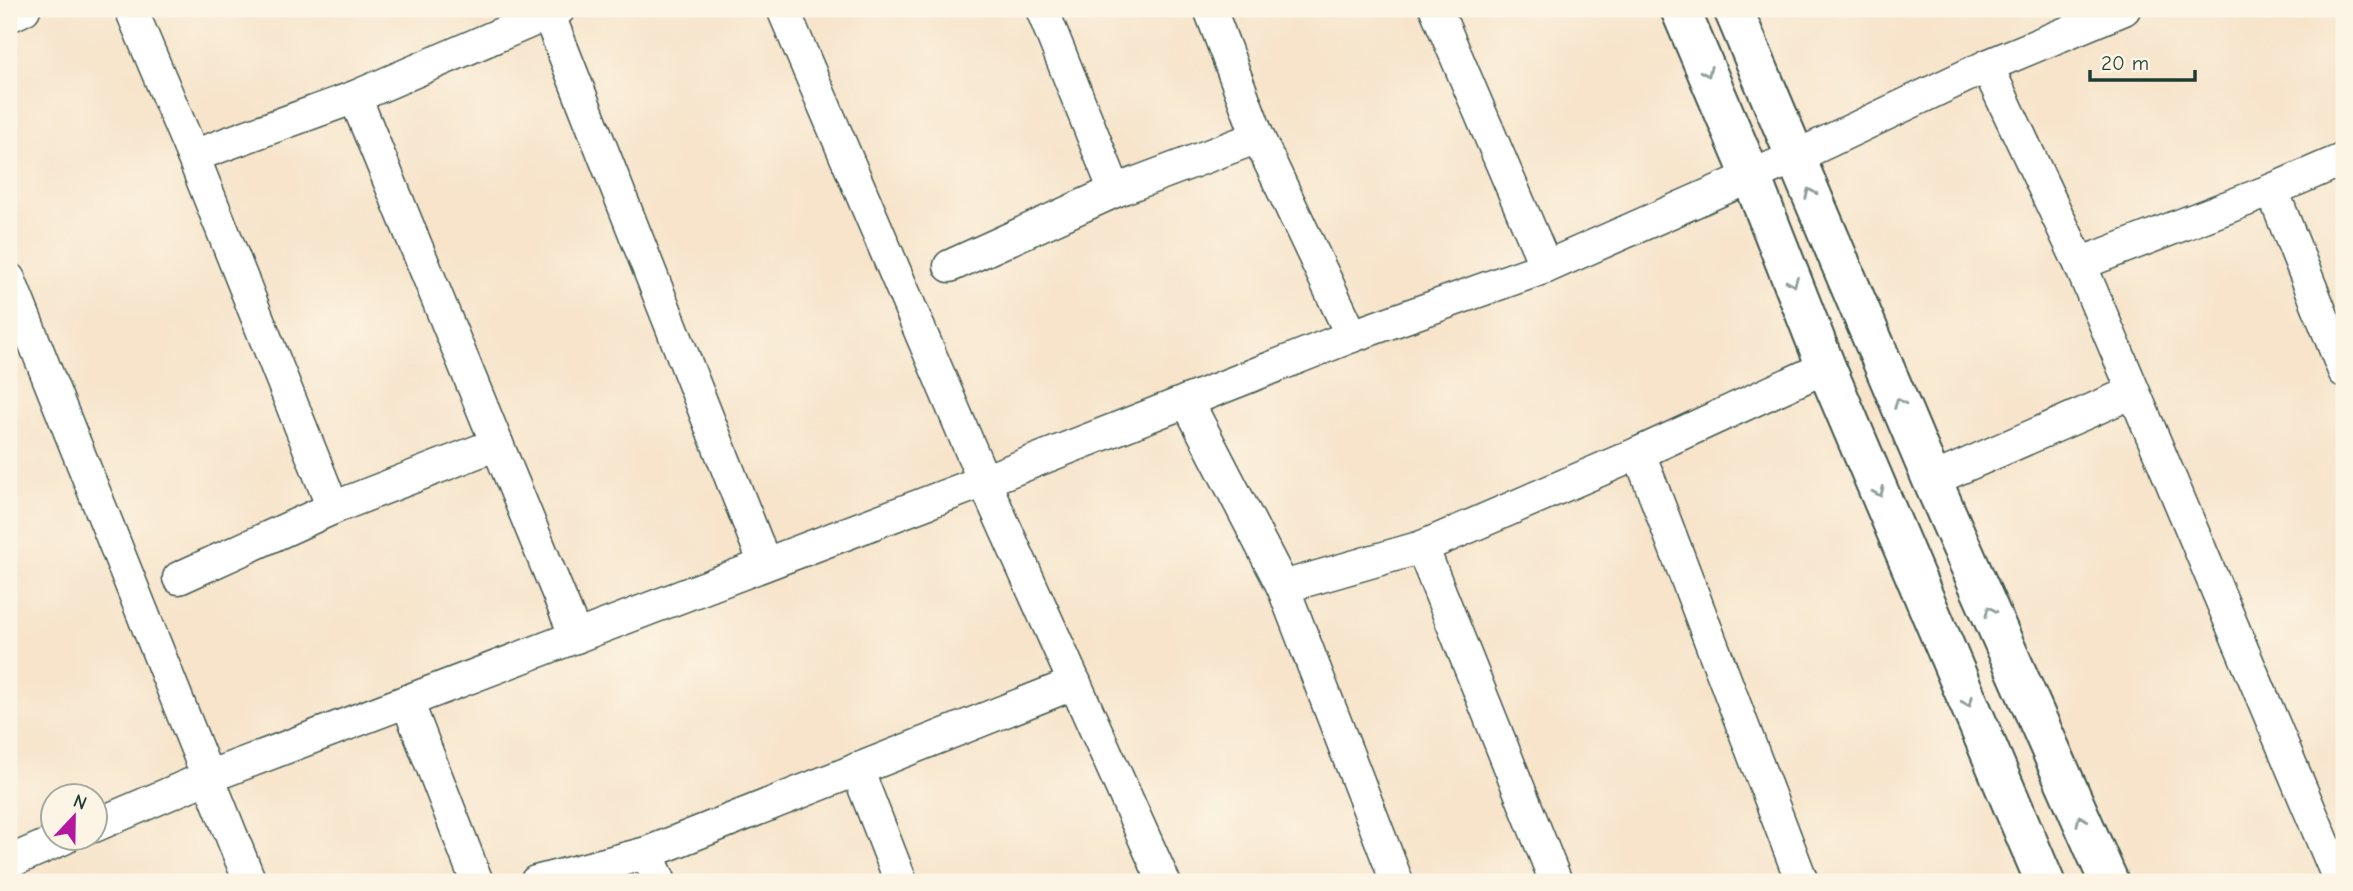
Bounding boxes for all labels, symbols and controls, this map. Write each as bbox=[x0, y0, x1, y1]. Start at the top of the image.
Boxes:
scale bar bbox=[2090, 38, 2196, 82]
text: 20 m bbox=[2101, 51, 2149, 75]
one-way arrow bbox=[1698, 65, 1712, 77]
one-way arrow bbox=[1804, 188, 1818, 201]
one-way arrow bbox=[1784, 276, 1798, 288]
one-way arrow bbox=[1893, 397, 1907, 410]
one-way arrow bbox=[1871, 486, 1885, 498]
one-way arrow bbox=[1984, 606, 1998, 619]
one-way arrow bbox=[1960, 695, 1974, 707]
north arrow bbox=[38, 782, 108, 852]
text: N bbox=[70, 790, 90, 815]
one-way arrow bbox=[2075, 815, 2089, 827]

